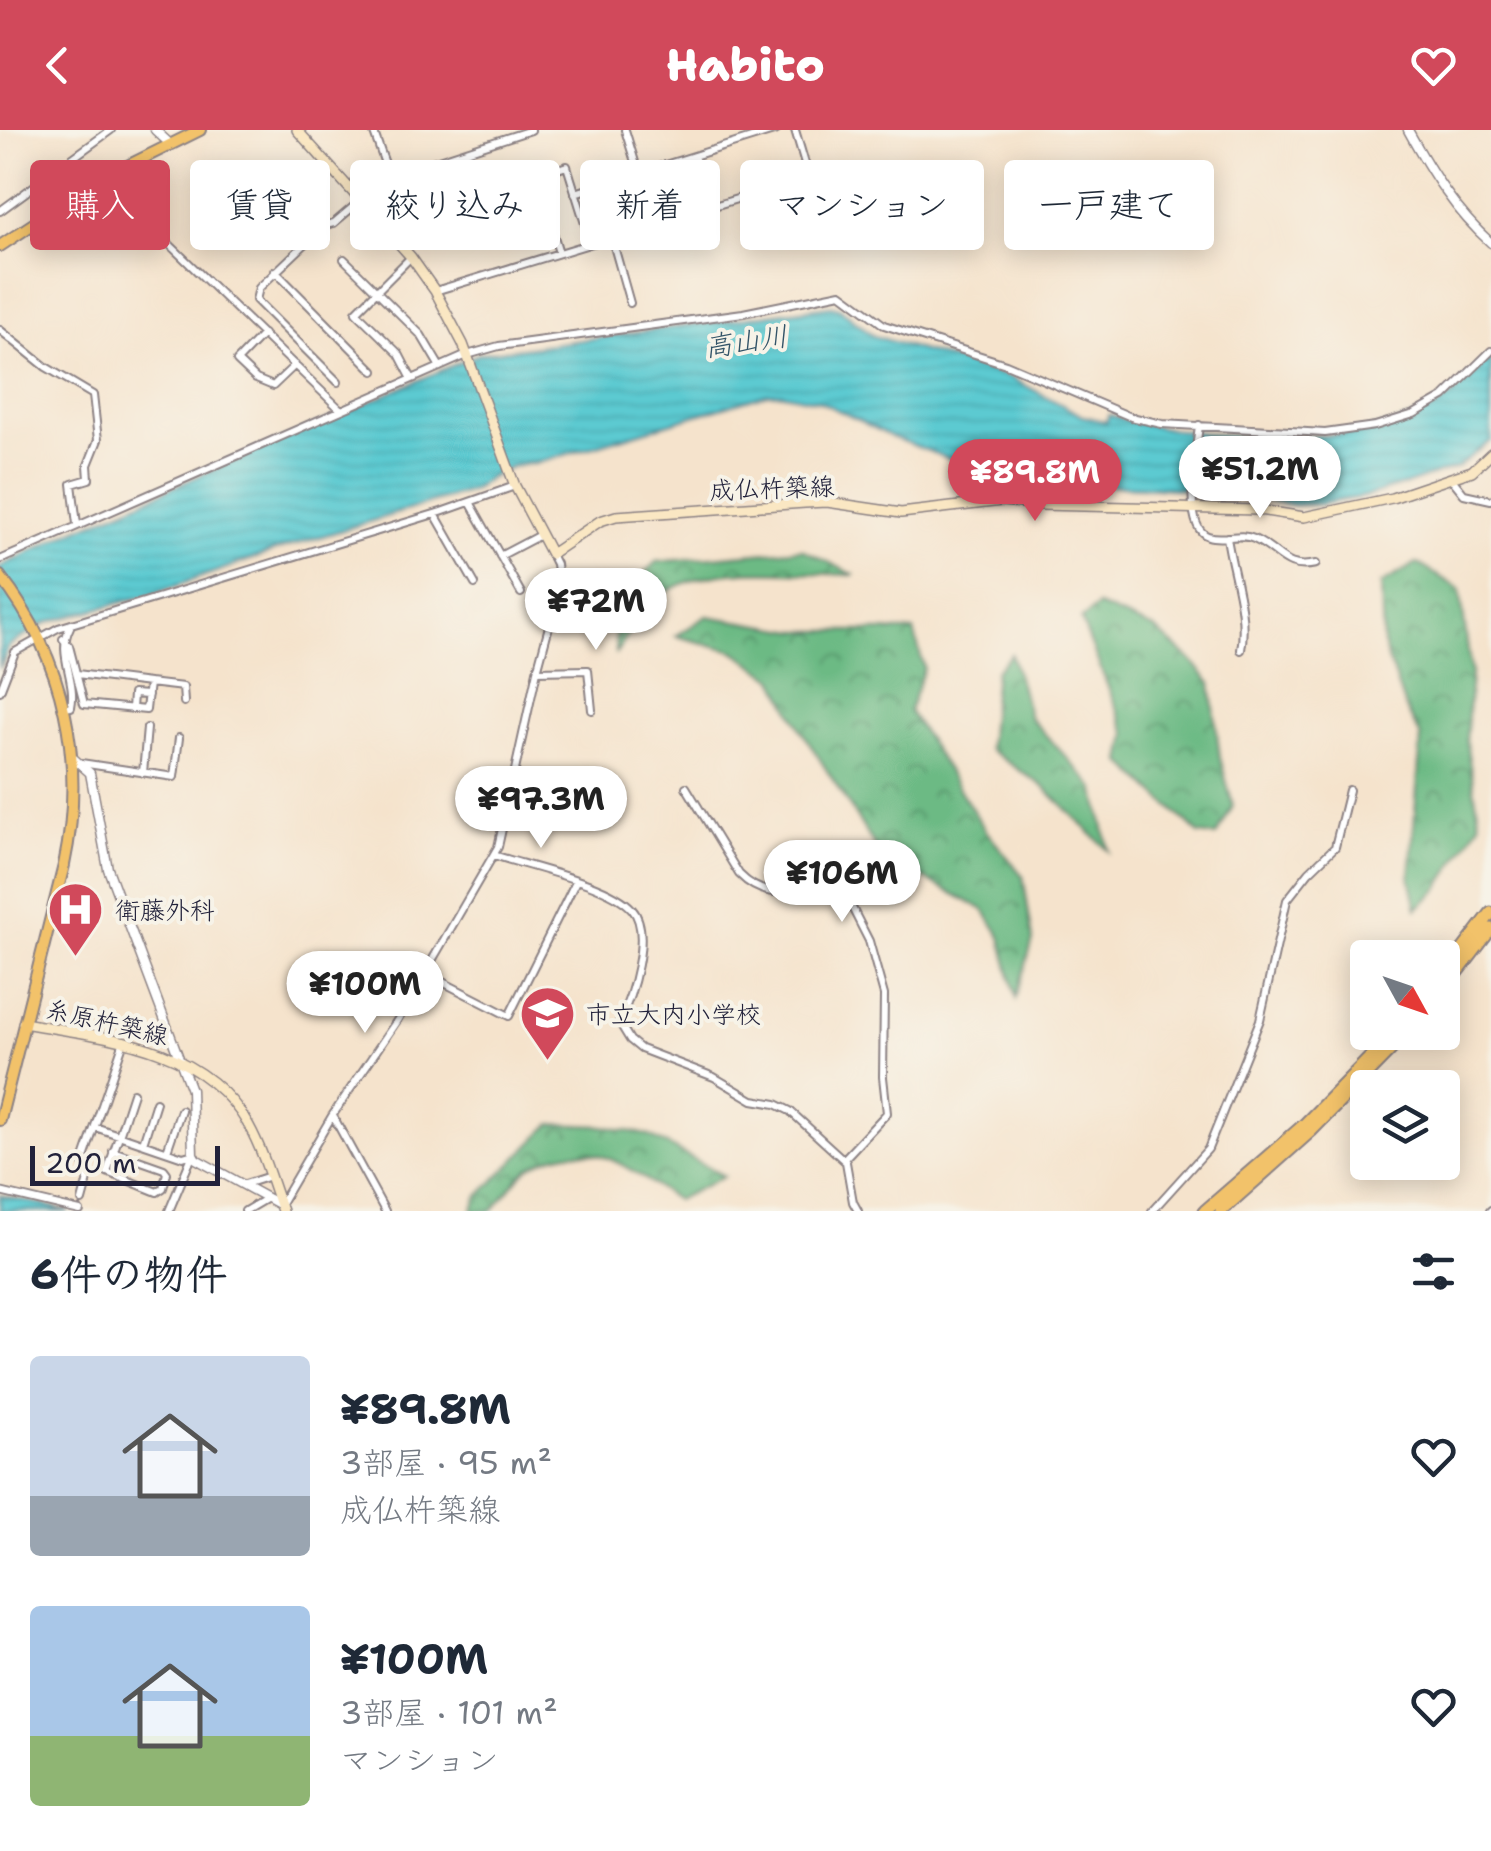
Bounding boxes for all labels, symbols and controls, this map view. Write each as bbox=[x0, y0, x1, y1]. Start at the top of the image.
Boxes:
text: Habito bbox=[666, 35, 825, 95]
icon: back bbox=[30, 38, 85, 93]
icon: heart bbox=[1406, 38, 1461, 93]
chip: 購入 bbox=[30, 160, 170, 250]
chip: 賃貸 bbox=[190, 160, 330, 250]
chip: 絞り込み bbox=[350, 160, 560, 250]
chip: 新着 bbox=[580, 160, 720, 250]
chip: マンション bbox=[740, 160, 984, 250]
chip: 一戸建て bbox=[1004, 160, 1214, 250]
water label: 高山川 bbox=[702, 316, 790, 366]
pin: ¥51.2M bbox=[1179, 436, 1341, 521]
pin: ¥89.8M bbox=[954, 439, 1116, 524]
text: ¥51.2M bbox=[1201, 447, 1319, 490]
text: ¥89.8M bbox=[970, 450, 1100, 493]
street label: 成仏杵築線 bbox=[709, 469, 835, 507]
pin: ¥72M bbox=[537, 568, 655, 653]
text: ¥72M bbox=[547, 579, 645, 622]
pin: ¥97.3M bbox=[460, 766, 622, 851]
text: ¥97.3M bbox=[477, 777, 605, 820]
pin: ¥106M bbox=[772, 840, 912, 925]
text: ¥106M bbox=[786, 851, 898, 894]
hospital icon: 衛藤外科 bbox=[46, 880, 106, 959]
place label: 衛藤外科 bbox=[115, 893, 215, 927]
north arrow bbox=[1350, 940, 1460, 1050]
map controls bbox=[1350, 940, 1460, 1180]
pin: ¥100M bbox=[295, 951, 435, 1036]
text: ¥100M bbox=[309, 962, 421, 1005]
school or university icon: 市立大内小学校 bbox=[517, 984, 577, 1063]
street label: 糸原杵築線 bbox=[42, 991, 172, 1053]
place label: 市立大内小学校 bbox=[586, 997, 761, 1031]
button: layers bbox=[1350, 1070, 1460, 1180]
scale bar bbox=[30, 1141, 220, 1186]
text: 200 m bbox=[45, 1144, 136, 1182]
icon: filters bbox=[1406, 1244, 1461, 1299]
text: 6件の物件 bbox=[30, 1246, 227, 1302]
text: ¥89.8M bbox=[340, 1381, 511, 1437]
icon: home bbox=[110, 1396, 230, 1516]
icon: heart bbox=[1406, 1429, 1461, 1484]
text: 3部屋 · 95 m² bbox=[340, 1441, 552, 1484]
text: 成仏杵築線 bbox=[340, 1488, 500, 1531]
text: ¥100M bbox=[340, 1631, 488, 1687]
icon: home bbox=[110, 1646, 230, 1766]
icon: heart bbox=[1406, 1679, 1461, 1734]
text: 3部屋 · 101 m² bbox=[340, 1691, 558, 1734]
text: マンション bbox=[340, 1738, 499, 1781]

